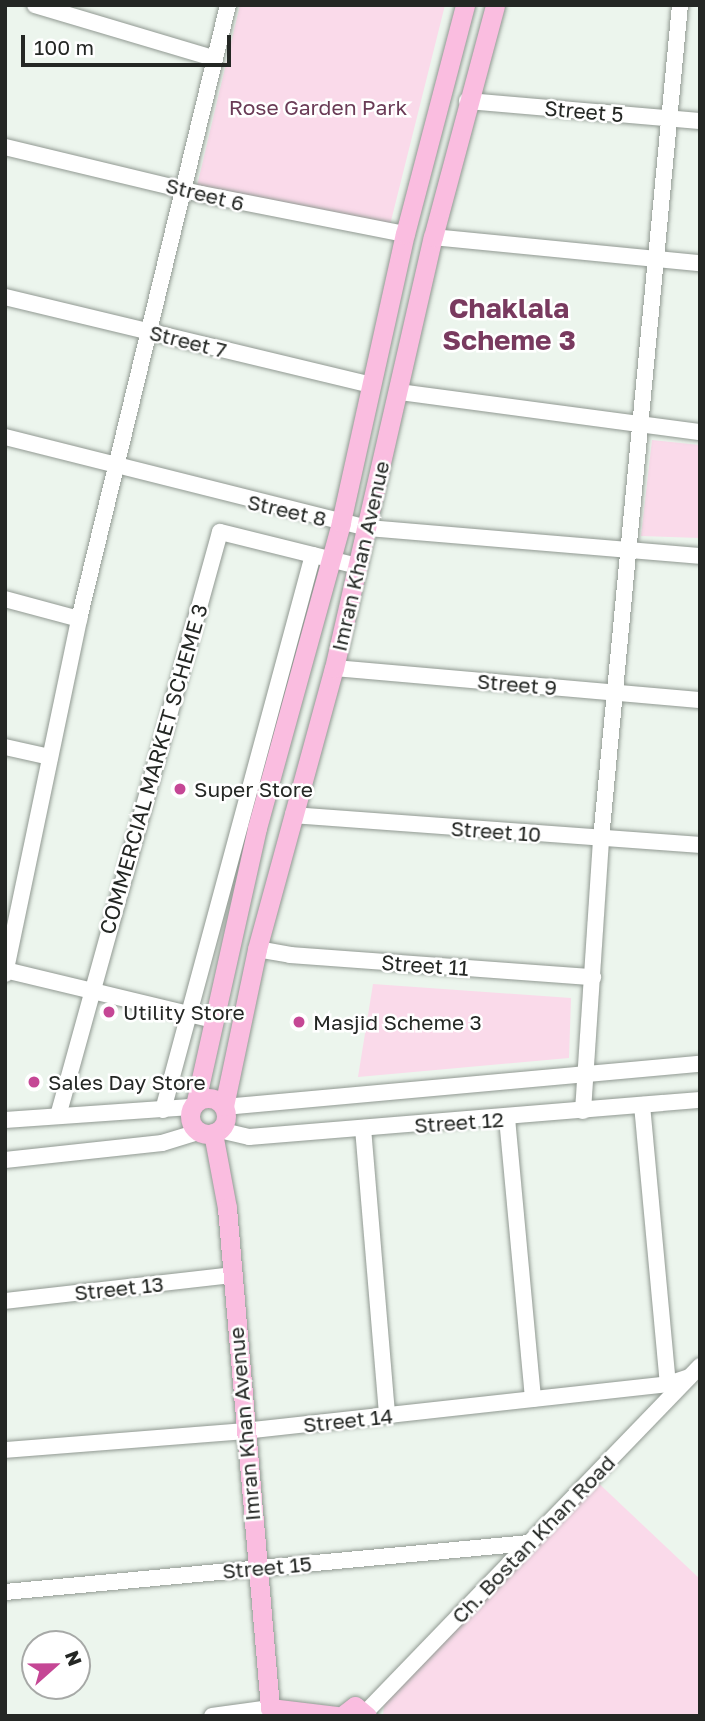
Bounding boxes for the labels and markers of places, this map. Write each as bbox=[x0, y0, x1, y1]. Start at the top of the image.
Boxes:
place label: Super Store bbox=[194, 776, 313, 802]
marker: Super Store bbox=[172, 781, 188, 797]
place label: Utility Store bbox=[123, 999, 245, 1025]
marker: Utility Store bbox=[101, 1004, 117, 1020]
place label: Masjid Scheme 3 bbox=[313, 1009, 482, 1035]
marker: Masjid Scheme 3 bbox=[291, 1014, 307, 1030]
place label: Sales Day Store bbox=[48, 1069, 206, 1095]
marker: Sales Day Store bbox=[26, 1074, 42, 1090]

